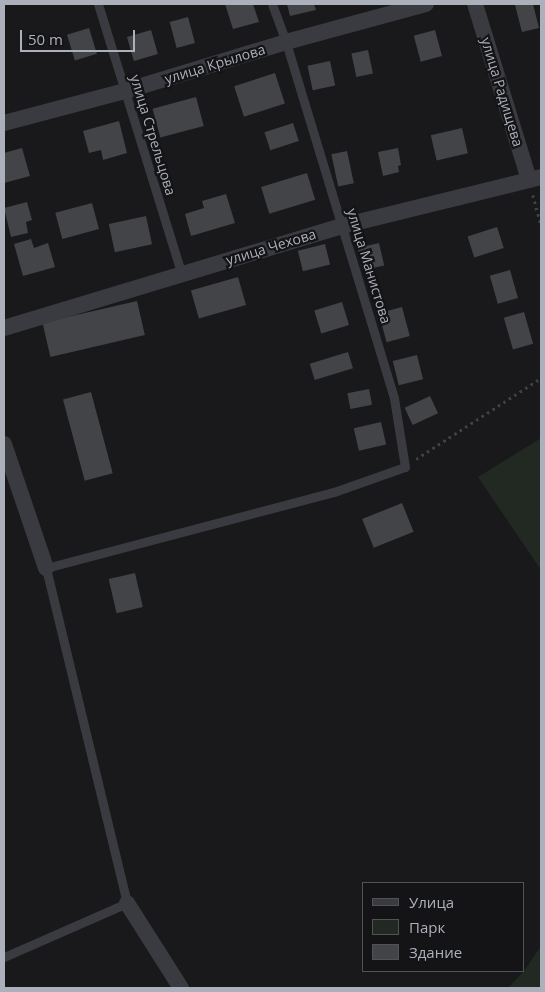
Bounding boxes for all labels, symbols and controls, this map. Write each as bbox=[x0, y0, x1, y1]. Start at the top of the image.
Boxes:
scale bar bbox=[22, 20, 138, 52]
text: 50 m bbox=[28, 29, 63, 49]
street label: улица Радищева bbox=[477, 35, 527, 149]
street label: улица Крылова bbox=[163, 41, 267, 87]
street label: улица Стрельцова bbox=[127, 73, 179, 197]
street label: улица Манистова bbox=[343, 206, 395, 326]
street label: улица Чехова bbox=[224, 225, 318, 269]
legend bbox=[362, 882, 525, 972]
text: Улица bbox=[409, 892, 454, 912]
text: Парк bbox=[409, 917, 445, 937]
text: Здание bbox=[409, 942, 462, 962]

